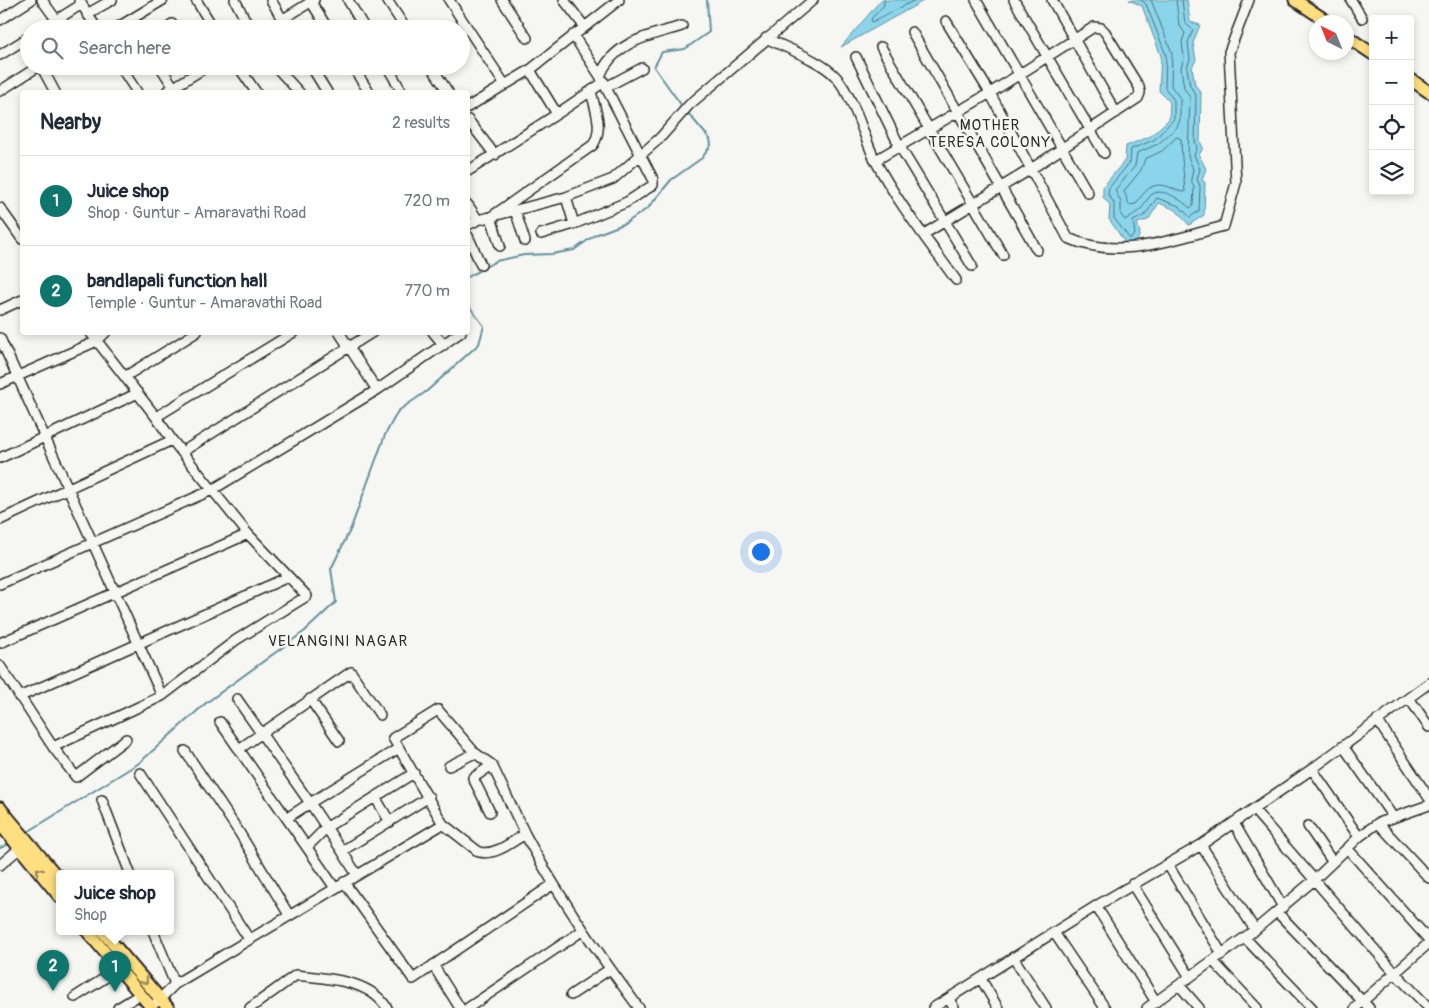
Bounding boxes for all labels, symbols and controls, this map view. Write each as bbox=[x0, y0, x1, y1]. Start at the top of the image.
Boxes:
north arrow bbox=[1309, 15, 1354, 60]
map controls bbox=[1369, 15, 1414, 195]
button: + bbox=[1369, 15, 1414, 60]
search box bbox=[20, 20, 470, 75]
icon: search bbox=[38, 34, 66, 62]
text: Search here bbox=[78, 36, 171, 60]
button: − bbox=[1369, 60, 1414, 105]
button: locate bbox=[1369, 105, 1414, 150]
text: Nearby bbox=[40, 109, 101, 136]
text: 2 results bbox=[392, 113, 450, 133]
district label: MOTHER TERESA COLONY bbox=[929, 116, 1051, 152]
button: layers bbox=[1369, 150, 1414, 195]
text: Juice shop bbox=[87, 179, 169, 203]
text: 1 bbox=[53, 191, 59, 211]
text: 720 m bbox=[404, 191, 450, 211]
text: Shop · Guntur - Amaravathi Road bbox=[87, 203, 306, 223]
text: bandlapali function hall bbox=[87, 269, 267, 293]
text: 2 bbox=[52, 281, 60, 301]
text: 770 m bbox=[404, 281, 450, 301]
text: Temple · Guntur - Amaravathi Road bbox=[87, 293, 322, 313]
your location bbox=[748, 539, 774, 565]
district label: VELANGINI NAGAR bbox=[268, 632, 408, 651]
one-way arrow bbox=[36, 868, 44, 877]
popup bbox=[56, 870, 174, 935]
text: Juice shop bbox=[74, 881, 156, 905]
text: Shop bbox=[74, 905, 107, 925]
pin: 2 bbox=[37, 950, 69, 991]
pin: 1 bbox=[99, 951, 131, 992]
one-way arrow bbox=[140, 975, 149, 984]

